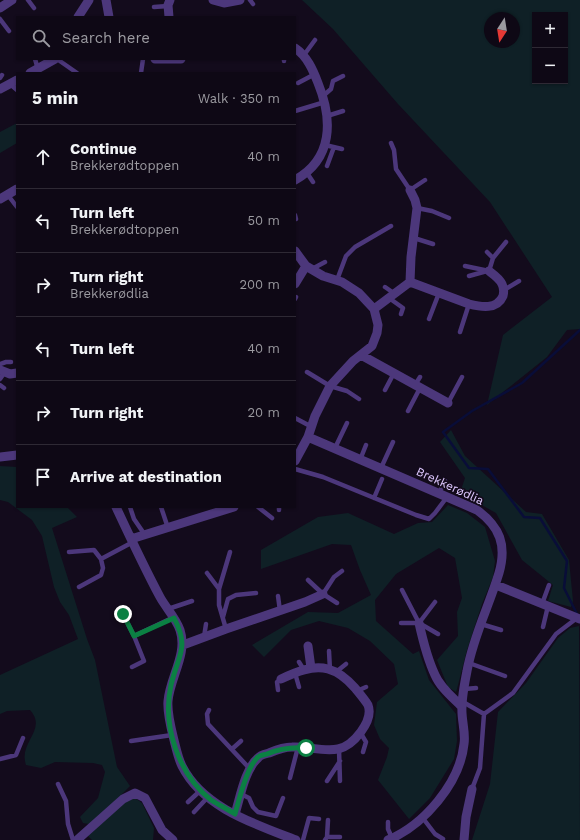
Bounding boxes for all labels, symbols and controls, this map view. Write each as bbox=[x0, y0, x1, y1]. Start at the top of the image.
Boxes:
north arrow bbox=[484, 12, 520, 48]
map controls bbox=[532, 12, 568, 84]
button: + bbox=[532, 12, 568, 48]
search box bbox=[16, 16, 296, 60]
icon: search bbox=[30, 27, 52, 49]
text: Search here bbox=[62, 29, 150, 47]
button: − bbox=[532, 48, 568, 84]
text: 5 min bbox=[32, 88, 78, 108]
text: Walk · 350 m bbox=[198, 91, 280, 106]
text: Continue bbox=[70, 140, 137, 158]
icon: ahead bbox=[32, 146, 54, 168]
text: 40 m bbox=[247, 149, 280, 164]
text: Brekkerødtoppen bbox=[70, 158, 179, 173]
text: Turn left bbox=[70, 204, 134, 222]
icon: left bbox=[32, 210, 54, 232]
text: 50 m bbox=[248, 213, 280, 228]
text: Brekkerødtoppen bbox=[70, 222, 179, 237]
text: Turn right bbox=[70, 268, 143, 286]
icon: right bbox=[32, 274, 54, 296]
text: 200 m bbox=[239, 277, 280, 292]
text: Brekkerødlia bbox=[70, 286, 149, 301]
icon: left bbox=[32, 338, 54, 360]
text: Turn left bbox=[70, 340, 134, 358]
text: 40 m bbox=[247, 341, 280, 356]
icon: right bbox=[32, 402, 54, 424]
text: Turn right bbox=[70, 404, 143, 422]
text: 20 m bbox=[248, 405, 280, 420]
street label: Brekkerødlia bbox=[414, 464, 486, 508]
icon: arrive bbox=[32, 466, 54, 488]
text: Arrive at destination bbox=[70, 468, 222, 486]
route end bbox=[114, 605, 132, 623]
route start bbox=[297, 739, 315, 757]

